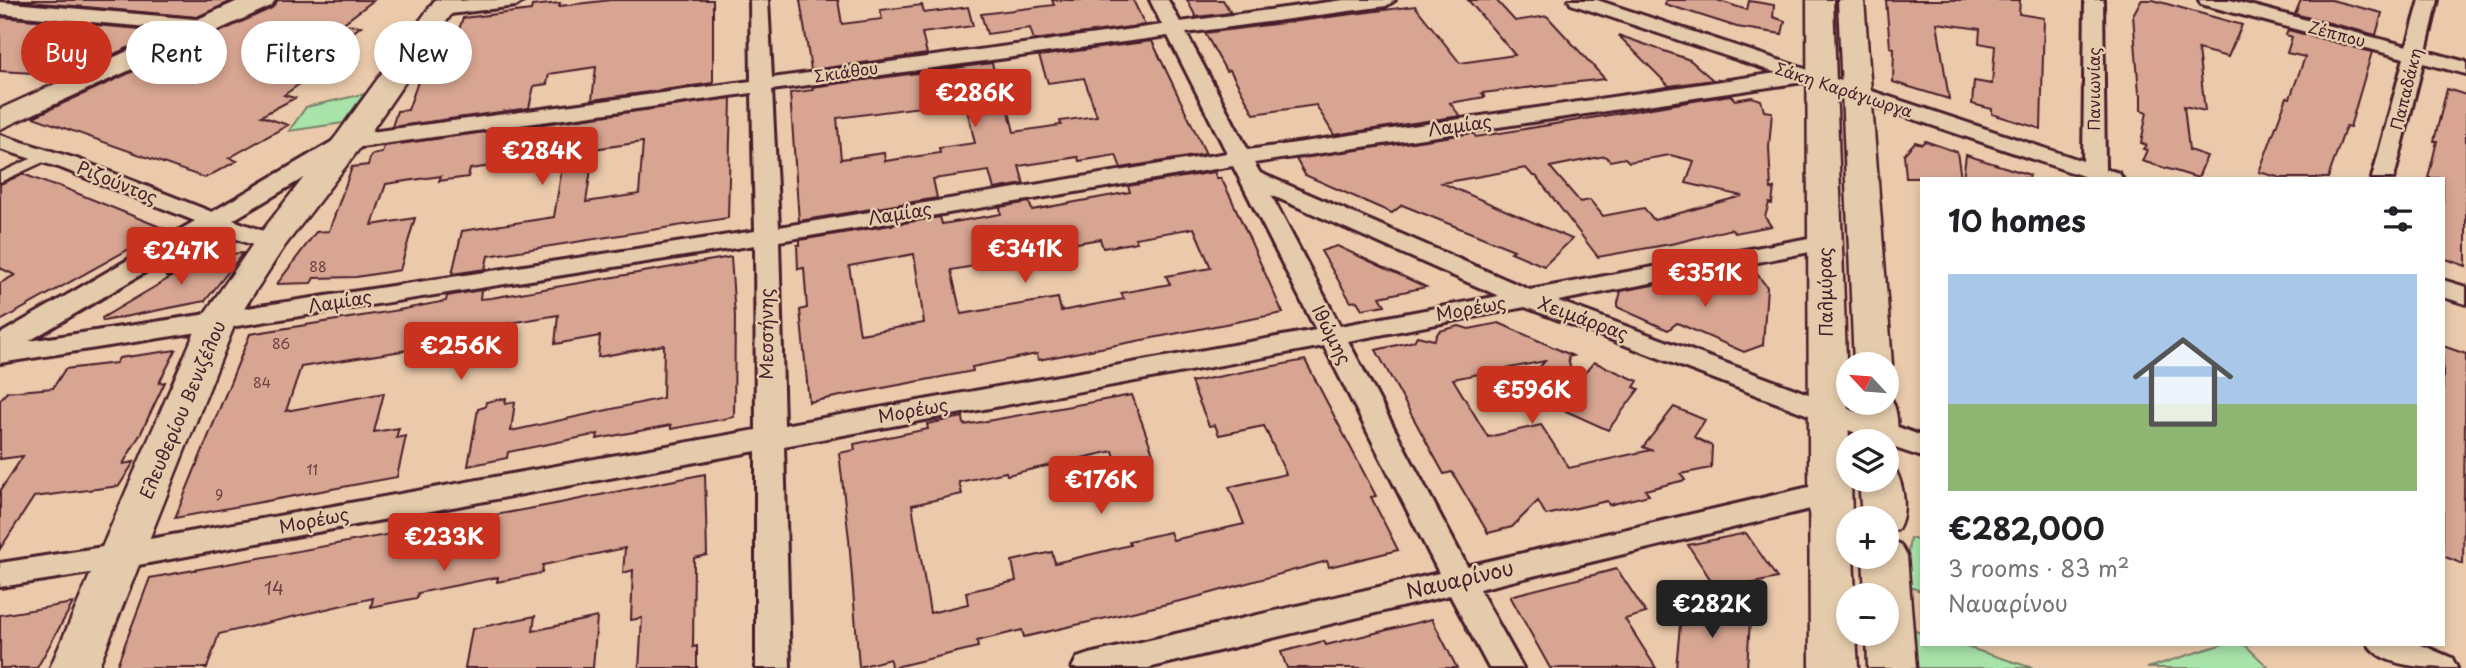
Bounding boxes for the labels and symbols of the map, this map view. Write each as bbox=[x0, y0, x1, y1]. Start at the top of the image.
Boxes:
street label: Ζέππου bbox=[2306, 14, 2368, 52]
street label: Παπαδάκη bbox=[2383, 45, 2427, 132]
street label: Πανιωνίας bbox=[2081, 47, 2105, 131]
street label: Σκιάθου bbox=[812, 55, 879, 87]
street label: Σάκη Καράγιωργα bbox=[1772, 55, 1917, 123]
pin: €286K bbox=[926, 69, 1024, 129]
street label: Λαμίας bbox=[1426, 107, 1493, 142]
pin: €284K bbox=[493, 128, 591, 187]
street label: Ριζούντος bbox=[73, 153, 162, 210]
street label: Λαμίας bbox=[866, 194, 934, 231]
pin: €341K bbox=[976, 226, 1074, 285]
pin: €247K bbox=[132, 228, 230, 287]
street label: Παλμύρας bbox=[1810, 247, 1839, 337]
pin: €351K bbox=[1656, 250, 1754, 309]
house number: 88 bbox=[309, 256, 327, 277]
street label: Λαμίας bbox=[306, 282, 374, 319]
street label: Μεσσήνης bbox=[752, 288, 779, 380]
street label: Μορέως bbox=[1434, 288, 1508, 327]
street label: Χειμάρρας bbox=[1535, 289, 1632, 346]
street label: Ιθώμης bbox=[1306, 300, 1359, 369]
street label: Ελευθερίου Βενιζέλου bbox=[132, 316, 231, 503]
pin: €256K bbox=[412, 322, 510, 382]
house number: 86 bbox=[272, 333, 290, 354]
north arrow bbox=[1836, 352, 1899, 415]
pin: €596K bbox=[1483, 366, 1581, 426]
house number: 84 bbox=[253, 372, 271, 393]
street label: Μορέως bbox=[876, 390, 950, 429]
pin: €176K bbox=[1052, 456, 1150, 516]
house number: 11 bbox=[306, 459, 318, 480]
house number: 9 bbox=[215, 484, 223, 505]
street label: Μορέως bbox=[276, 500, 351, 540]
pin: €233K bbox=[395, 514, 493, 573]
street label: Ναυαρίνου bbox=[1403, 550, 1516, 606]
house number: 14 bbox=[264, 574, 284, 601]
pin: €282K bbox=[1663, 580, 1761, 640]

